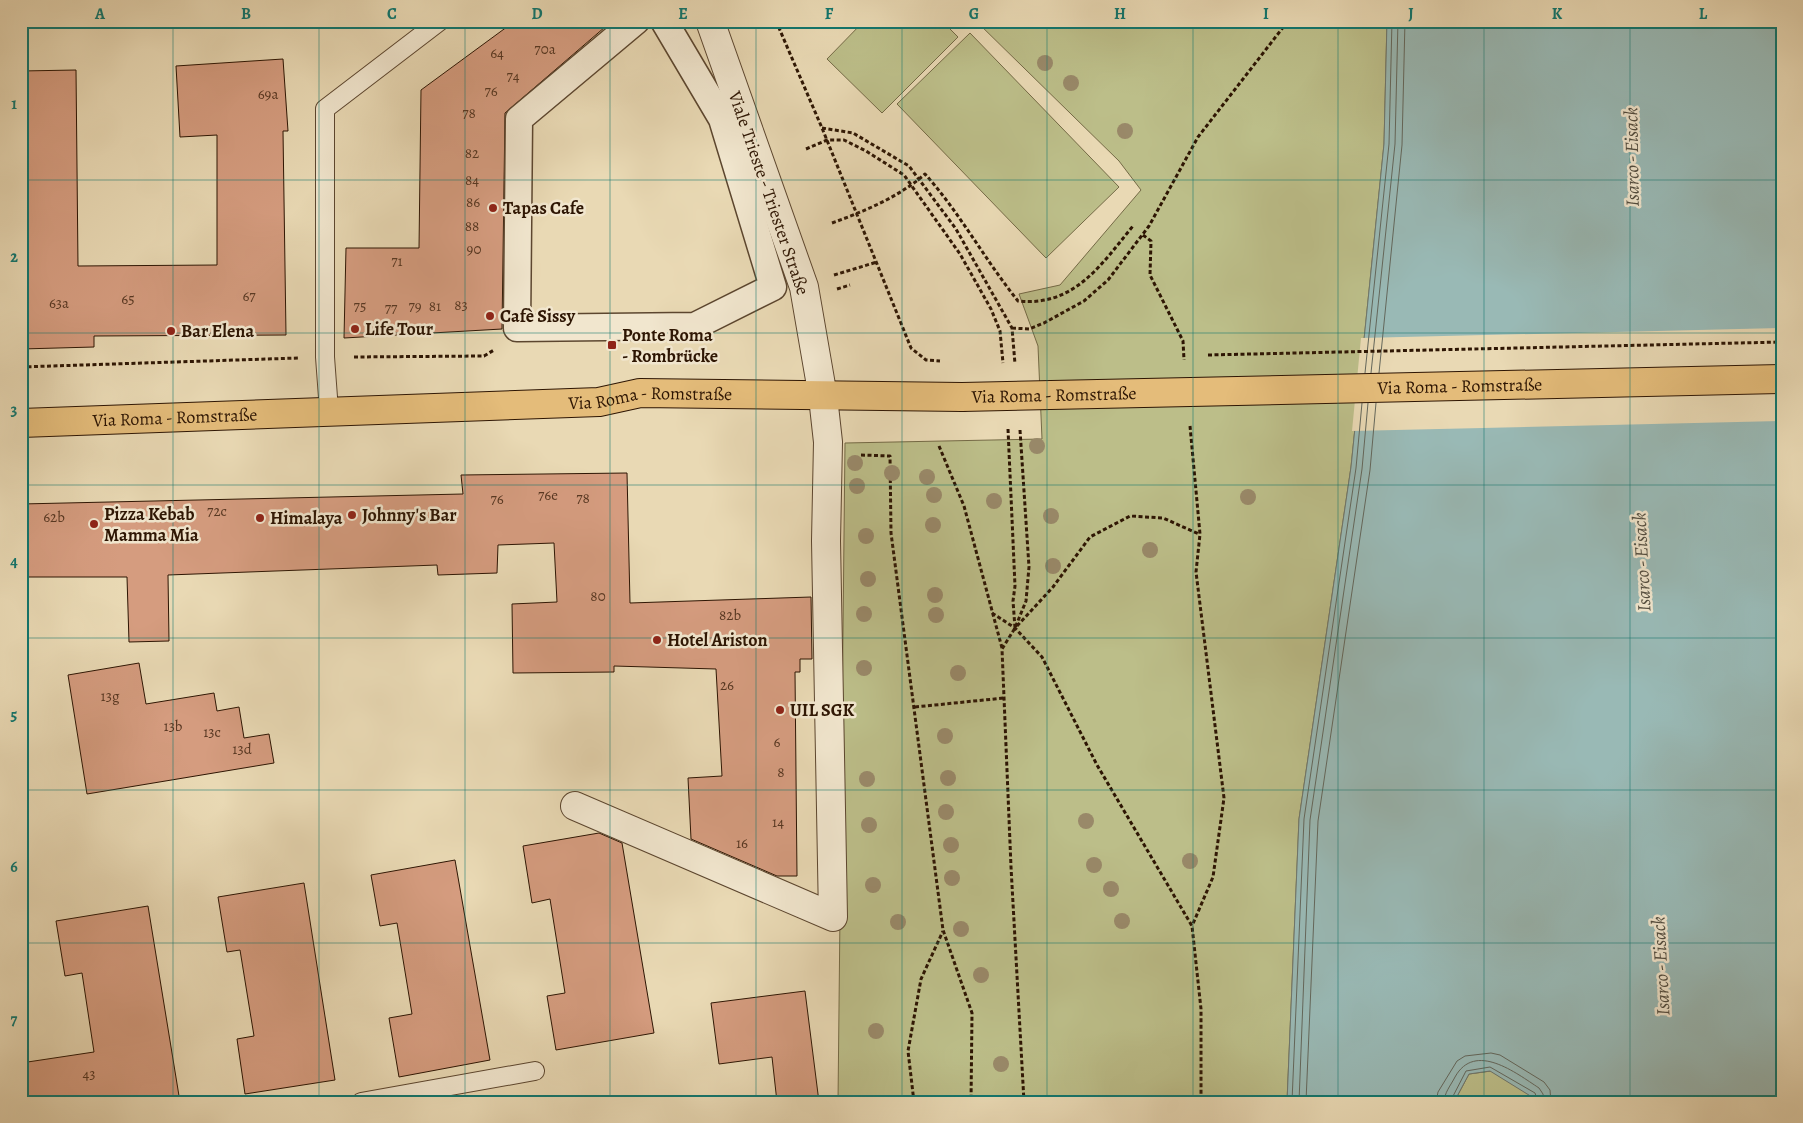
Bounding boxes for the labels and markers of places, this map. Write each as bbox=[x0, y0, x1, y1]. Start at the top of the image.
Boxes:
place label: Tapas Cafe bbox=[503, 196, 584, 220]
marker: Tapas Cafe bbox=[487, 202, 499, 214]
place label: Cafè Sissy bbox=[500, 304, 576, 328]
marker: Cafè Sissy bbox=[484, 310, 496, 322]
place label: Life Tour bbox=[365, 317, 434, 341]
place label: Bar Elena bbox=[181, 319, 254, 343]
marker: Life Tour bbox=[349, 323, 361, 335]
place label: Ponte Roma - Rombrücke bbox=[622, 323, 718, 368]
marker: Bar Elena bbox=[165, 325, 177, 337]
marker: Ponte Roma - Rombrücke bbox=[606, 339, 618, 351]
place label: Pizza Kebab Mamma Mia bbox=[104, 502, 199, 547]
place label: Johnny's Bar bbox=[362, 503, 457, 527]
place label: Himalaya bbox=[270, 506, 343, 530]
marker: Johnny's Bar bbox=[346, 509, 358, 521]
marker: Himalaya bbox=[254, 512, 266, 524]
marker: Pizza Kebab Mamma Mia bbox=[88, 518, 100, 530]
place label: Hotel Ariston bbox=[667, 628, 768, 652]
marker: Hotel Ariston bbox=[651, 634, 663, 646]
place label: UIL SGK bbox=[790, 698, 855, 722]
marker: UIL SGK bbox=[774, 704, 786, 716]

